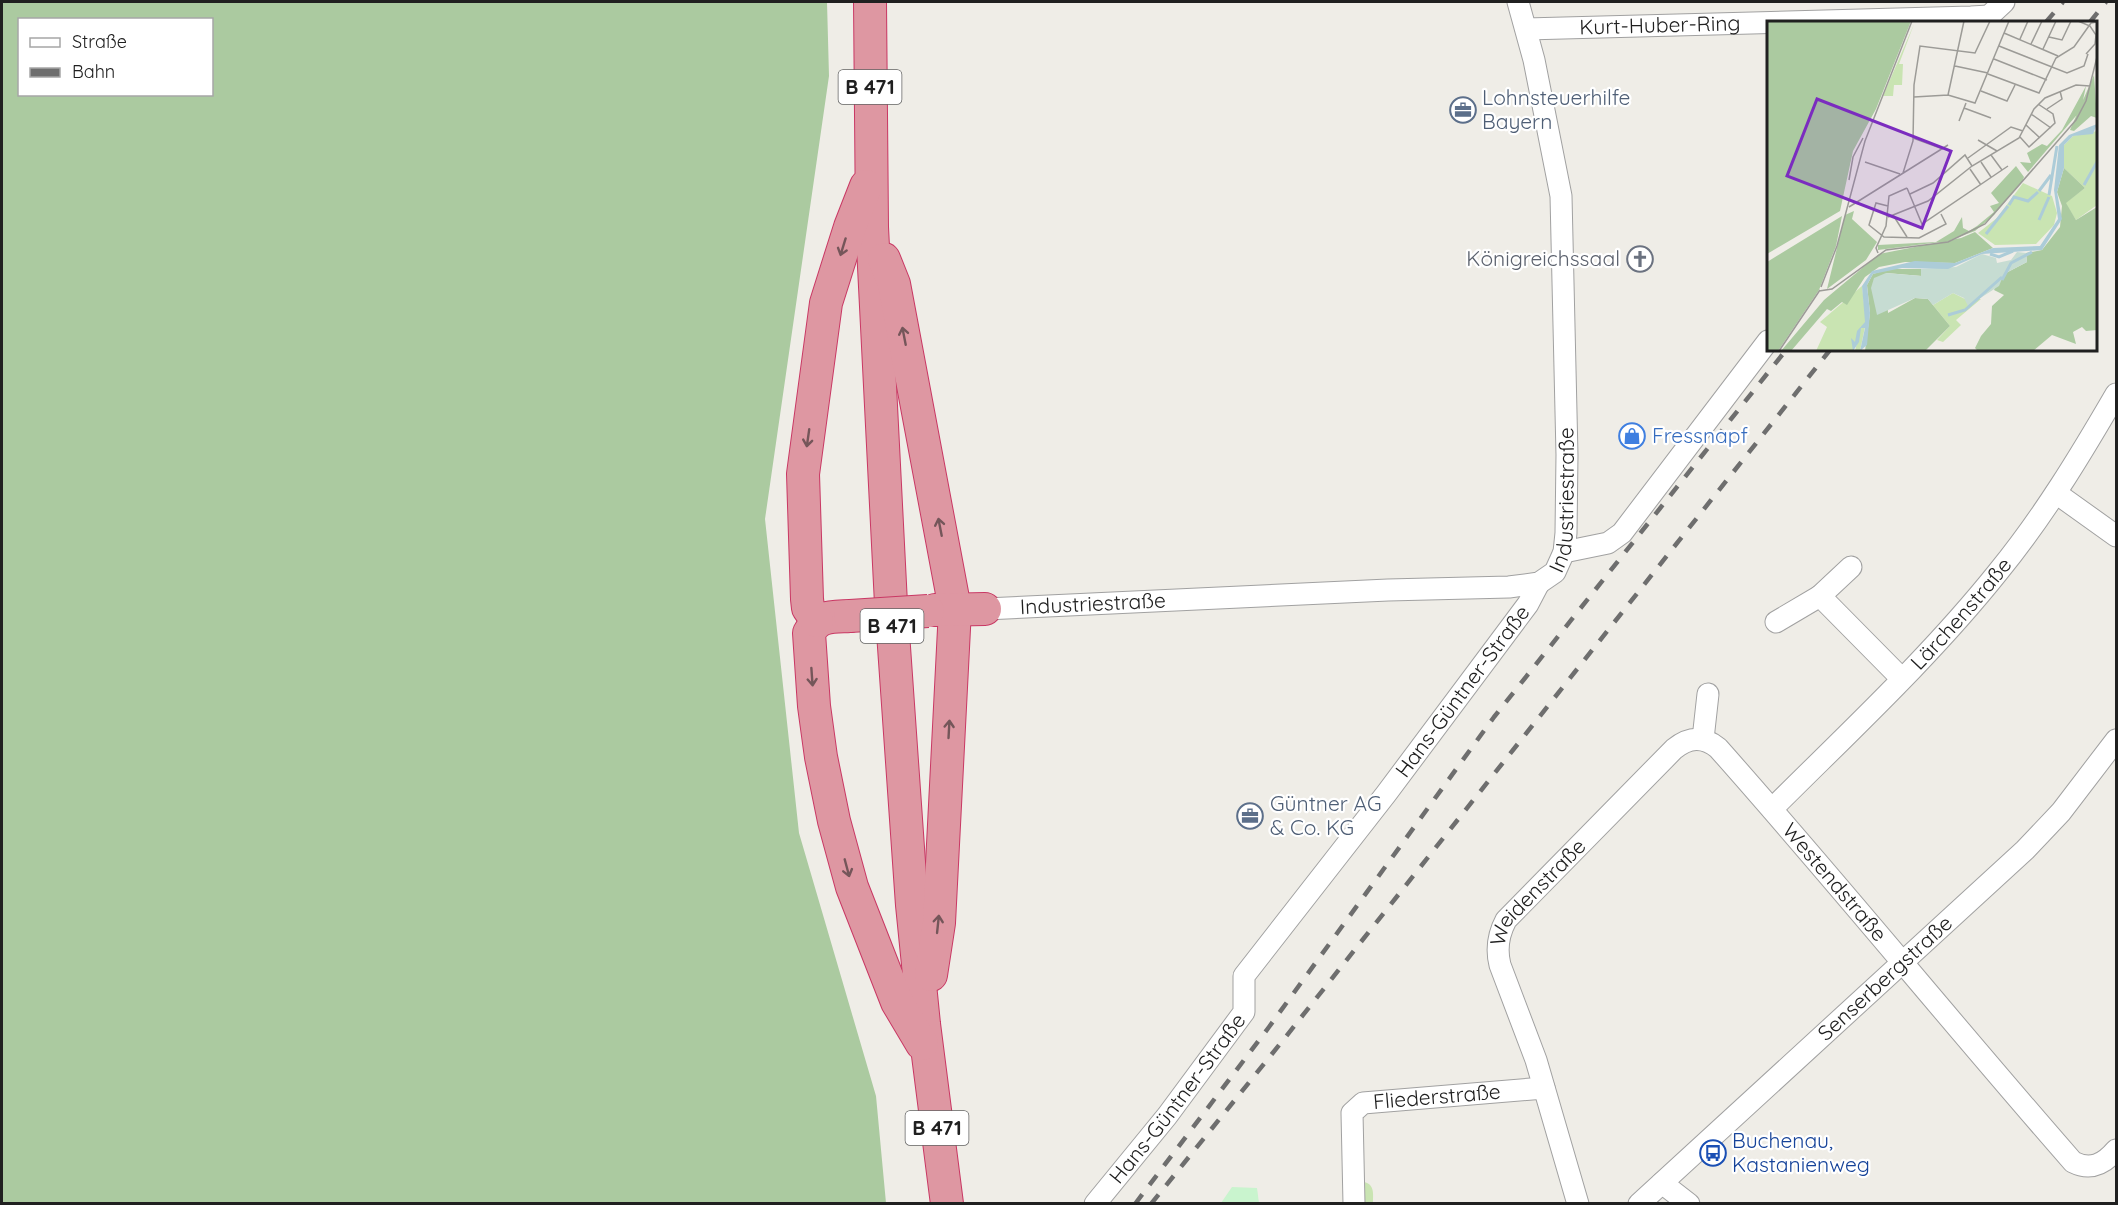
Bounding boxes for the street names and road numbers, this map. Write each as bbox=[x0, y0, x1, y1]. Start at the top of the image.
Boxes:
street label: Kurt-Huber-Ring bbox=[1579, 9, 1741, 40]
road number: B 471 bbox=[838, 70, 902, 104]
street label: Industriestraße bbox=[1543, 427, 1579, 576]
street label: Lärchenstraße bbox=[1905, 552, 2017, 675]
street label: Industriestraße bbox=[1019, 586, 1166, 619]
street label: Hans-Güntner-Straße bbox=[1389, 600, 1535, 782]
road number: B 471 bbox=[860, 609, 924, 643]
street label: Westendstraße bbox=[1777, 817, 1893, 946]
street label: Weidenstraße bbox=[1484, 833, 1591, 948]
street label: Senserbergstraße bbox=[1812, 909, 1957, 1046]
street label: Hans-Güntner-Straße bbox=[1103, 1008, 1251, 1189]
street label: Fliederstraße bbox=[1372, 1078, 1502, 1114]
road number: B 471 bbox=[906, 1111, 968, 1145]

